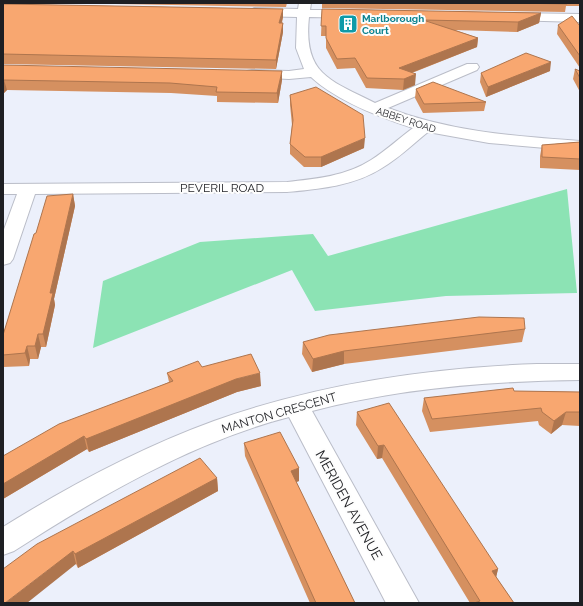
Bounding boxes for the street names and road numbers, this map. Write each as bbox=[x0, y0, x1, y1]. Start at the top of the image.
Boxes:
street label: ABBEY ROAD bbox=[375, 105, 437, 135]
street label: PEVERIL ROAD bbox=[180, 181, 264, 195]
street label: MANTON CRESCENT bbox=[220, 390, 339, 436]
street label: MERIDEN AVENUE bbox=[312, 448, 386, 562]

